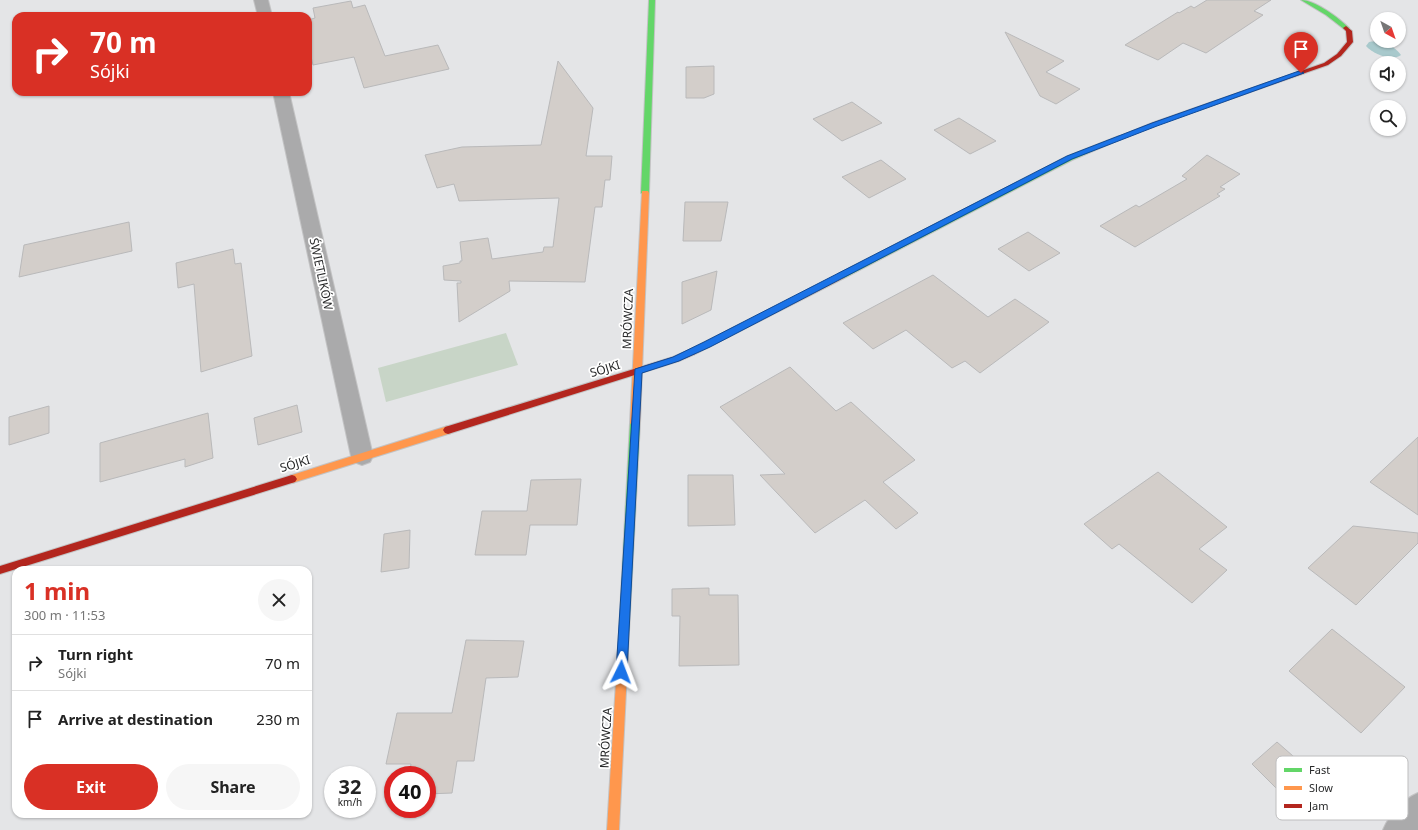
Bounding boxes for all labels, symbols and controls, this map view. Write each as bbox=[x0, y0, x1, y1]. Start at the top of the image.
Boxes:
north arrow bbox=[1370, 12, 1406, 48]
map controls bbox=[1370, 12, 1406, 136]
text: 70 m bbox=[90, 23, 157, 61]
icon: right bbox=[24, 28, 76, 80]
pin bbox=[1284, 32, 1318, 73]
icon: arrive bbox=[1290, 38, 1312, 60]
button: sound bbox=[1370, 56, 1406, 92]
text: Sójki bbox=[90, 59, 130, 83]
button: search bbox=[1370, 100, 1406, 136]
street label: ŚWIETLIKÓW bbox=[306, 236, 337, 311]
street label: MRÓWCZA bbox=[618, 288, 637, 350]
street label: SÓJKI bbox=[588, 356, 622, 381]
street label: SÓJKI bbox=[278, 451, 312, 476]
text: 1 min bbox=[24, 574, 90, 607]
button: close bbox=[258, 579, 300, 621]
text: 300 m · 11:53 bbox=[24, 606, 105, 624]
text: Turn right bbox=[58, 644, 133, 664]
position arrow bbox=[600, 651, 642, 693]
icon: right bbox=[24, 652, 46, 674]
text: 70 m bbox=[265, 653, 300, 673]
text: Sójki bbox=[58, 664, 87, 682]
street label: MRÓWCZA bbox=[595, 707, 616, 769]
icon: arrive bbox=[24, 708, 46, 730]
text: Arrive at destination bbox=[58, 709, 213, 729]
text: 230 m bbox=[256, 709, 300, 729]
legend bbox=[1276, 756, 1408, 820]
text: Fast bbox=[1309, 762, 1330, 777]
button: Exit bbox=[24, 764, 158, 810]
button: Share bbox=[166, 764, 300, 810]
speed limit sign: 40 bbox=[384, 766, 436, 818]
text: 32 bbox=[339, 773, 361, 800]
text: Slow bbox=[1309, 780, 1333, 795]
text: km/h bbox=[338, 795, 362, 809]
text: Jam bbox=[1308, 798, 1328, 813]

